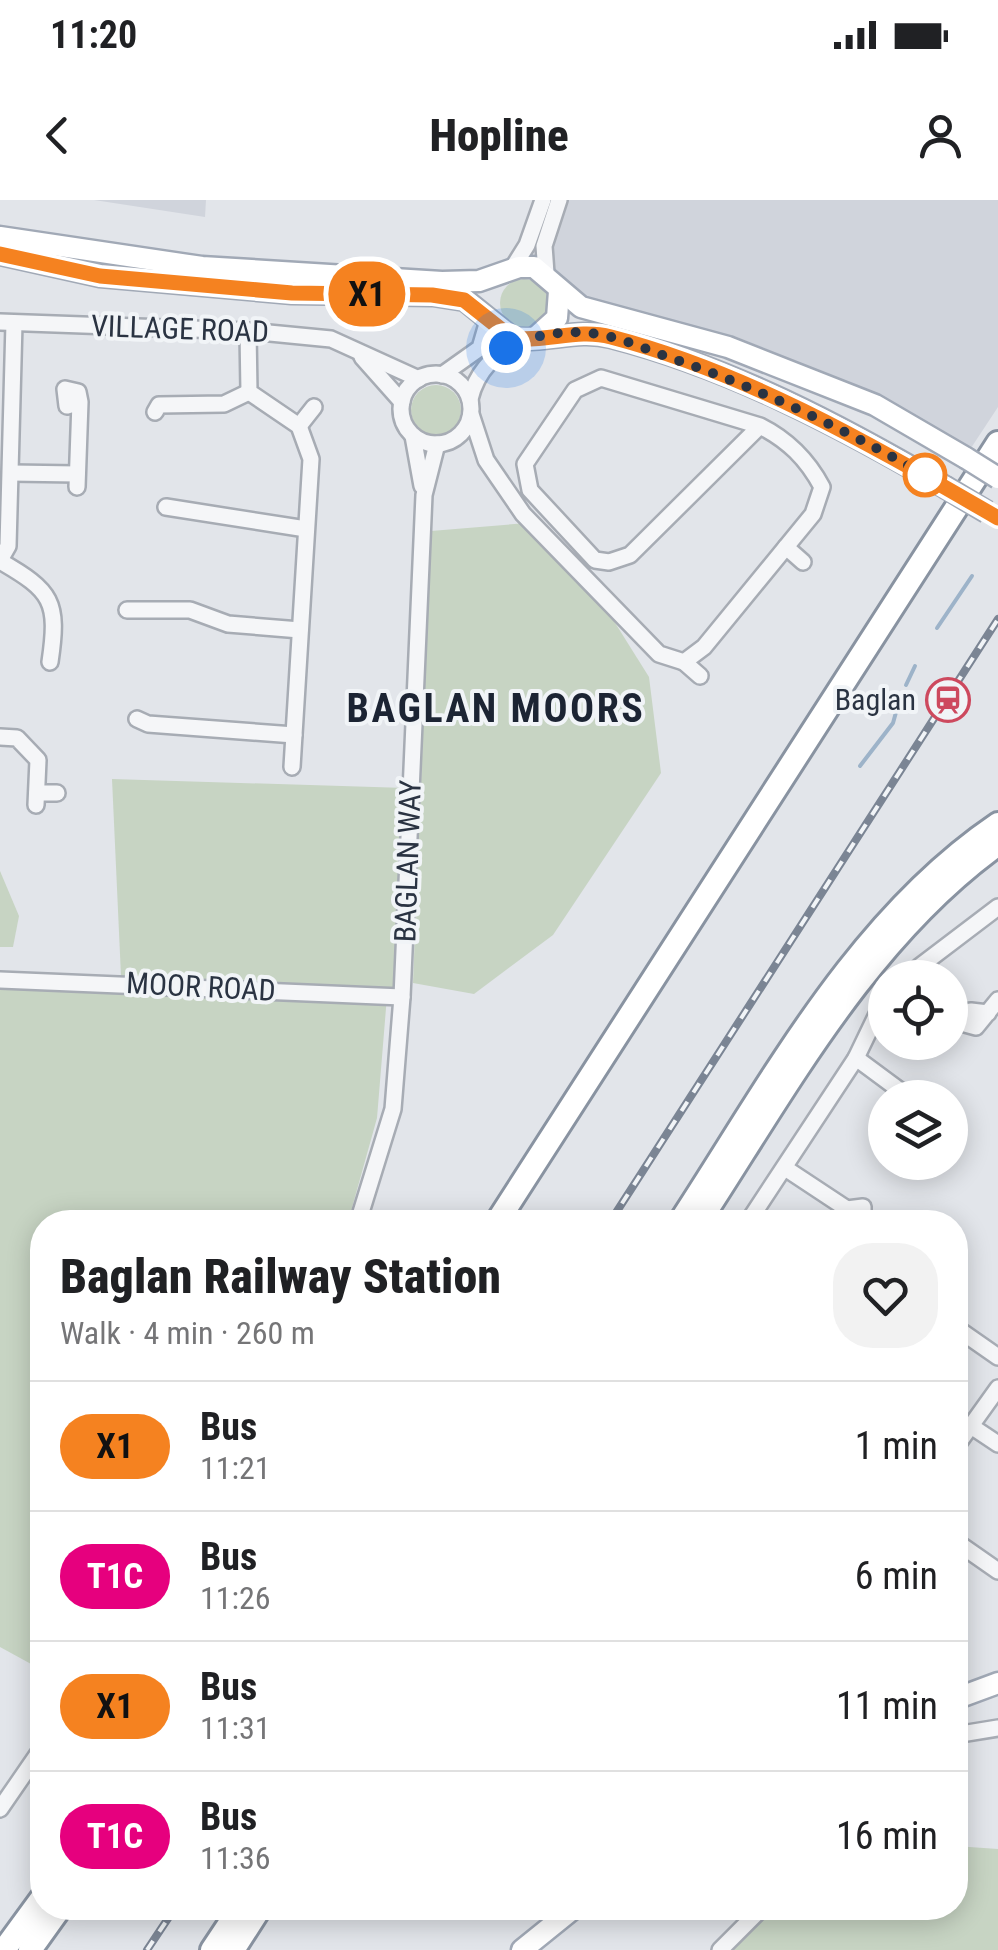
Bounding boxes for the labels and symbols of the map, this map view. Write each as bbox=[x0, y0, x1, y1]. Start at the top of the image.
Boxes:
line badge: X1 bbox=[322, 262, 412, 326]
street label: VILLAGE ROAD bbox=[91, 308, 270, 349]
your location bbox=[481, 323, 531, 373]
unlabelled marker bbox=[904, 454, 946, 496]
station icon: Baglan bbox=[925, 677, 971, 723]
place label: Baglan bbox=[835, 682, 916, 717]
district label: BAGLAN MOORS bbox=[347, 685, 645, 732]
street label: BAGLAN WAY bbox=[387, 779, 428, 943]
street label: MOOR ROAD bbox=[125, 965, 277, 1008]

